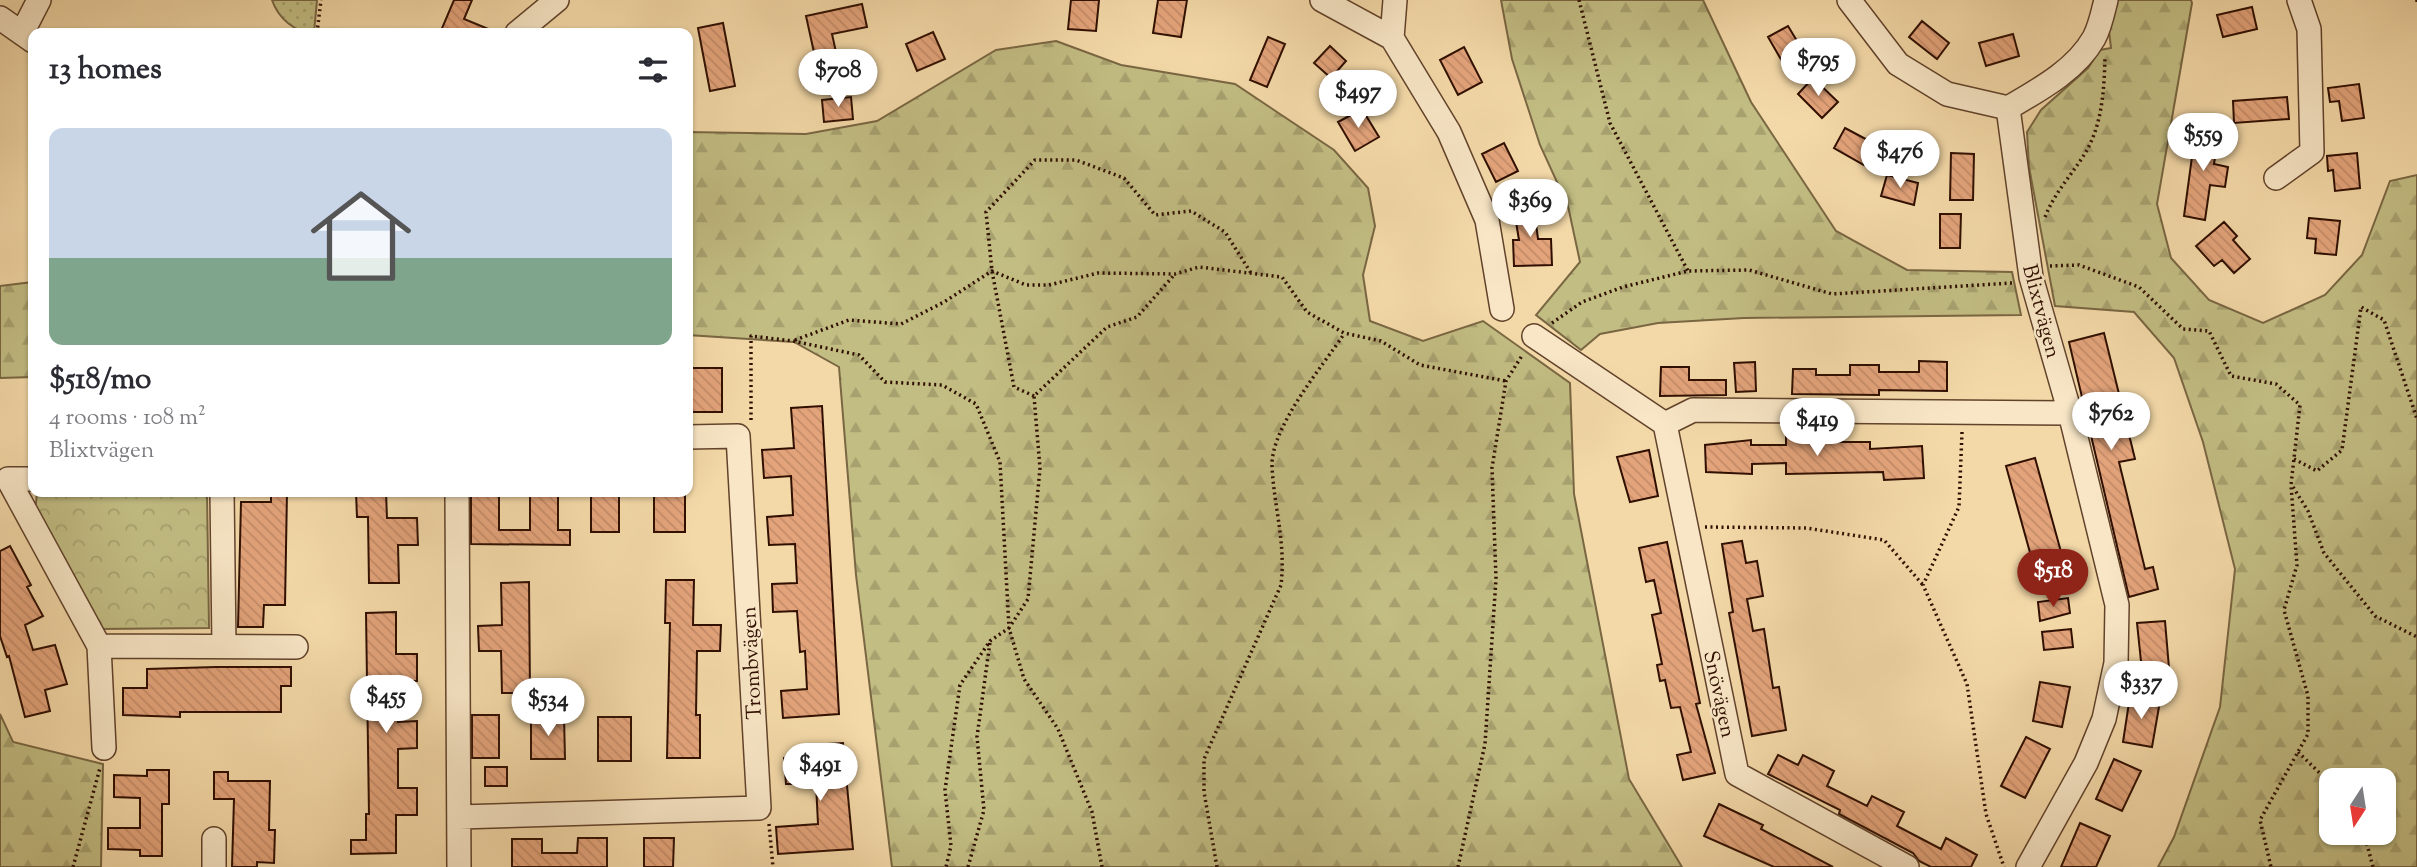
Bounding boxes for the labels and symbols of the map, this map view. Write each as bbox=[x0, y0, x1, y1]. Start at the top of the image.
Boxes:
pin: $795 bbox=[1777, 38, 1859, 98]
pin: $708 bbox=[797, 50, 879, 109]
pin: $497 bbox=[1317, 71, 1399, 130]
pin: $559 bbox=[2162, 114, 2244, 173]
pin: $476 bbox=[1859, 130, 1941, 190]
pin: $369 bbox=[1489, 180, 1571, 239]
street label: Blixtvägen bbox=[2013, 261, 2067, 362]
pin: $762 bbox=[2070, 392, 2152, 452]
pin: $419 bbox=[1776, 398, 1858, 458]
pin: $518 bbox=[2012, 550, 2094, 609]
street label: Trombvägen bbox=[735, 606, 771, 720]
street label: Snövägen bbox=[1694, 648, 1742, 741]
pin: $337 bbox=[2100, 662, 2182, 721]
pin: $455 bbox=[345, 676, 427, 735]
pin: $534 bbox=[507, 678, 589, 738]
pin: $491 bbox=[779, 744, 861, 803]
north arrow bbox=[2319, 768, 2396, 845]

